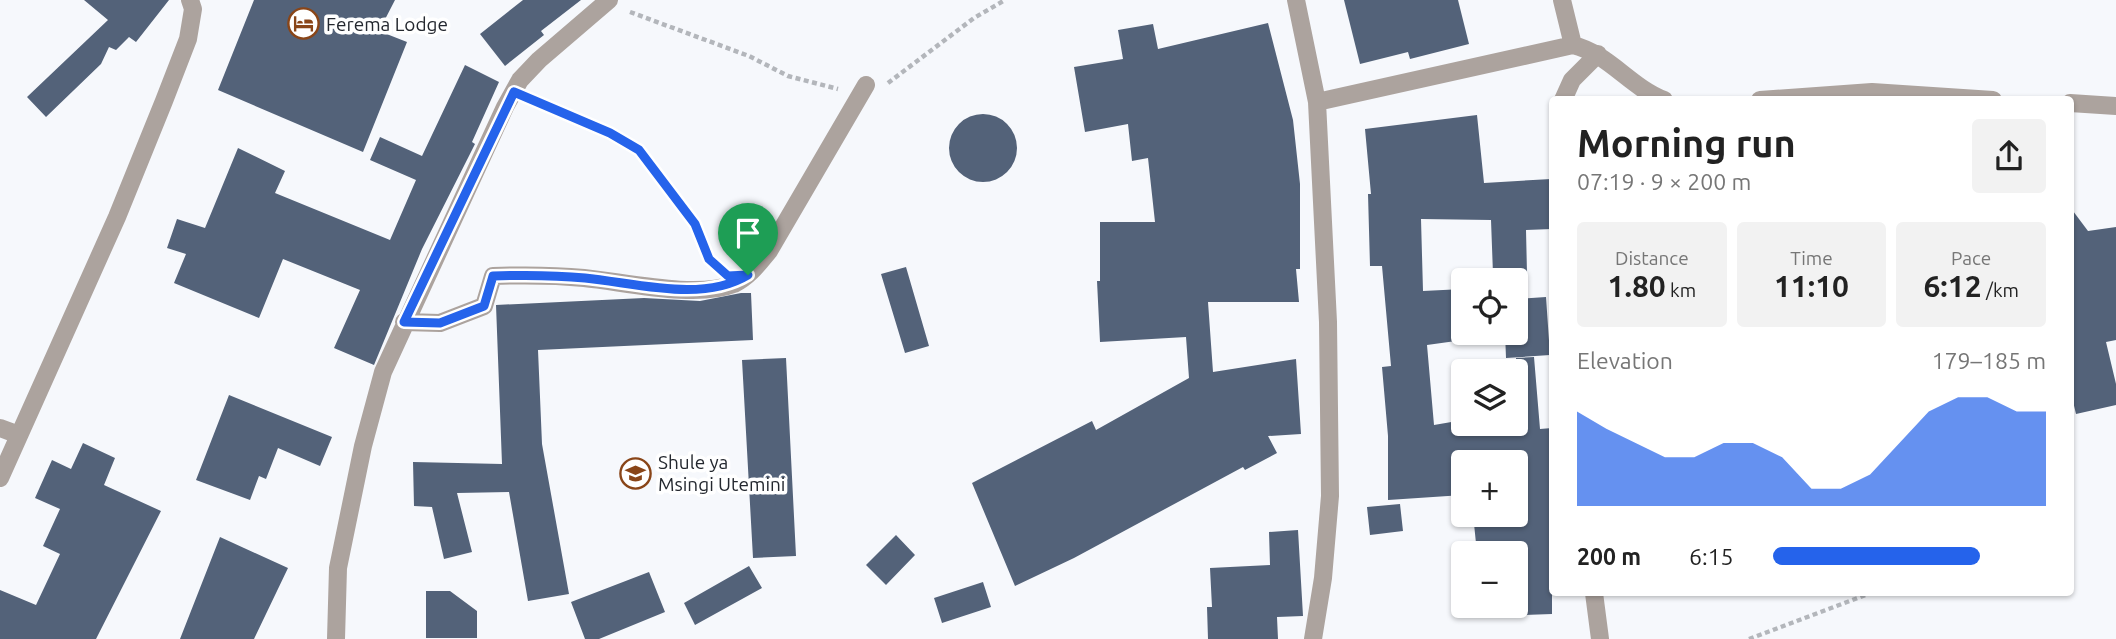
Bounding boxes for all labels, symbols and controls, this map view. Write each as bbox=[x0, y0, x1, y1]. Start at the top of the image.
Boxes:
hotel icon: Ferema Lodge bbox=[286, 7, 320, 41]
place label: Ferema Lodge bbox=[326, 13, 448, 35]
button: share bbox=[1972, 119, 2046, 193]
text: Morning run bbox=[1577, 122, 1796, 164]
text: 07:19 · 9 × 200 m bbox=[1577, 169, 1751, 194]
pin bbox=[718, 203, 778, 275]
icon: arrive bbox=[729, 214, 767, 252]
text: Distance bbox=[1615, 247, 1689, 269]
text: Time bbox=[1790, 247, 1833, 269]
text: Pace bbox=[1951, 247, 1991, 269]
map controls bbox=[1451, 268, 1528, 618]
button: locate bbox=[1451, 268, 1528, 345]
text: 1.80 bbox=[1608, 269, 1666, 303]
text: 11:10 bbox=[1774, 269, 1849, 303]
text: 6:12 bbox=[1923, 269, 1982, 303]
text: km bbox=[1666, 279, 1696, 301]
text: /km bbox=[1982, 279, 2019, 301]
text: Elevation bbox=[1577, 348, 1673, 373]
text: 179–185 m bbox=[1932, 348, 2046, 373]
button: layers bbox=[1451, 359, 1528, 436]
button: + bbox=[1451, 450, 1528, 527]
place label: Shule ya Msingi Utemini bbox=[658, 451, 786, 495]
school or university icon: Shule ya Msingi Utemini bbox=[618, 456, 652, 490]
button: − bbox=[1451, 541, 1528, 618]
text: 200 m bbox=[1577, 544, 1641, 569]
text: 6:15 bbox=[1689, 544, 1734, 569]

